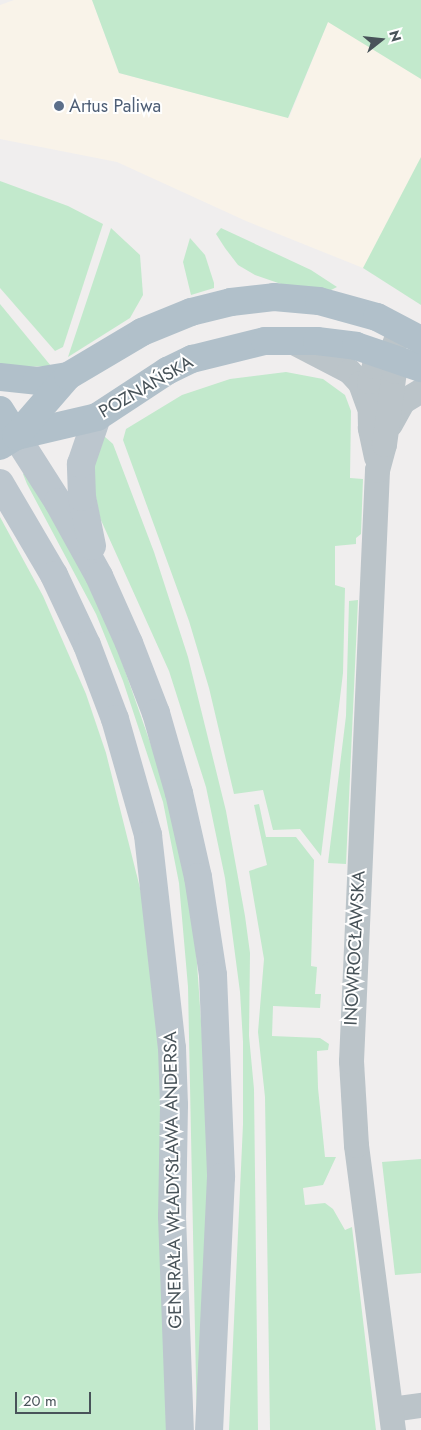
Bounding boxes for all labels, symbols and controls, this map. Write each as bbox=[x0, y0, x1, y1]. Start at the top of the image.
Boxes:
north arrow bbox=[356, 15, 406, 65]
text: N bbox=[384, 28, 407, 44]
place label: Artus Paliwa bbox=[69, 95, 161, 117]
marker: Artus Paliwa bbox=[53, 100, 65, 112]
street label: POZNAŃSKA bbox=[95, 351, 197, 423]
street label: INOWROCŁAWSKA bbox=[340, 870, 370, 1026]
street label: GENERAŁA WŁADYSŁAWA ANDERSA bbox=[160, 1031, 186, 1329]
scale bar bbox=[18, 1382, 94, 1414]
text: 20 m bbox=[23, 1390, 57, 1412]

